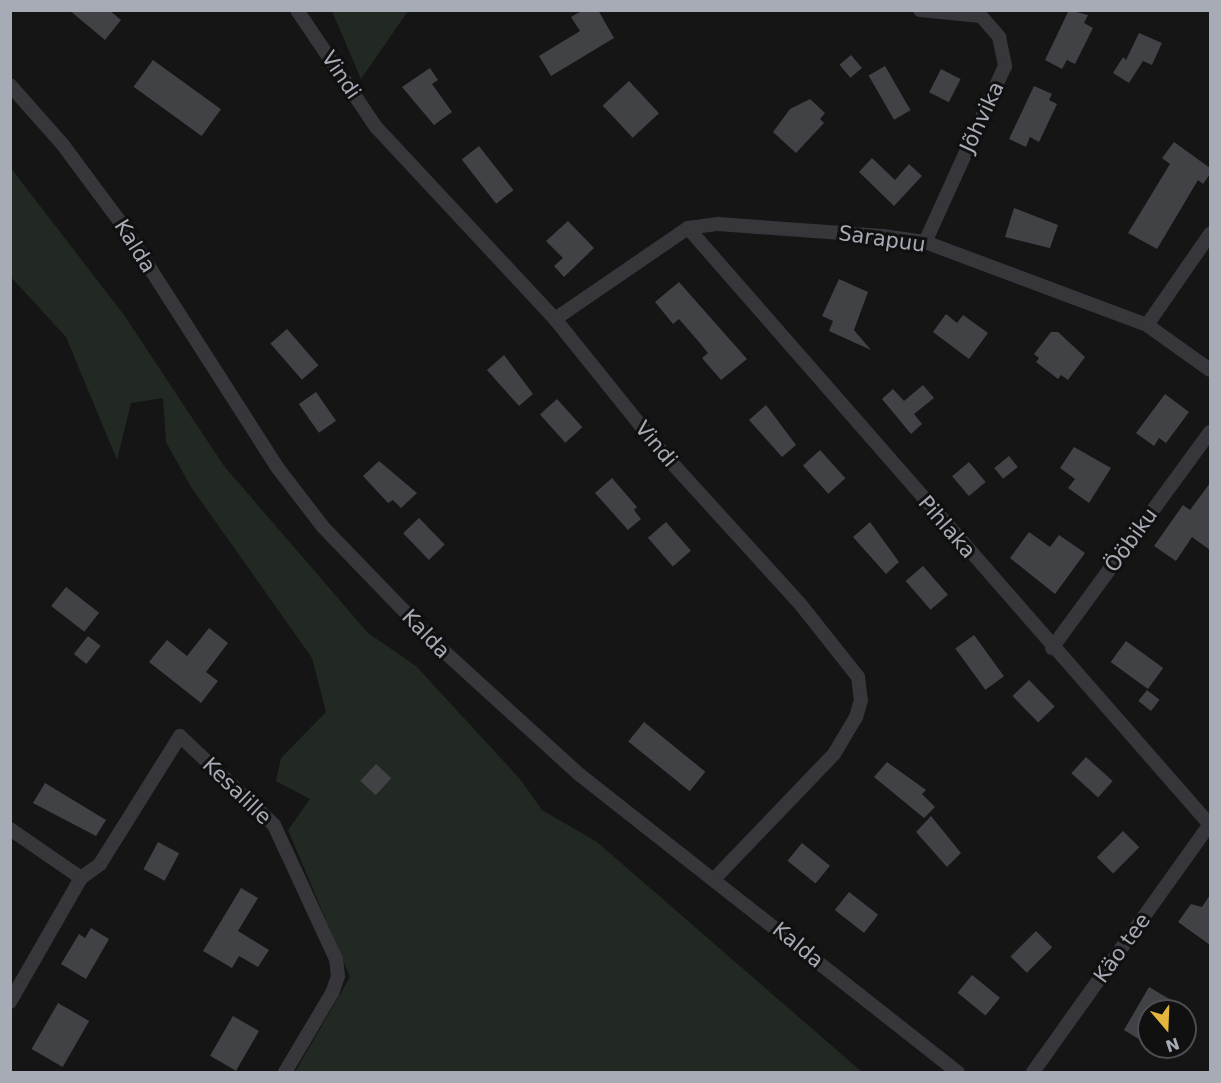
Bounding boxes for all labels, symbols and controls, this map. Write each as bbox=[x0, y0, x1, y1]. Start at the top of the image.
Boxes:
street label: Vindi bbox=[316, 46, 366, 104]
street label: Jõhvika bbox=[955, 78, 1009, 156]
street label: Kalda bbox=[109, 215, 161, 277]
street label: Sarapuu bbox=[837, 220, 927, 258]
street label: Vindi bbox=[630, 416, 682, 472]
street label: Pihlaka bbox=[913, 491, 981, 563]
street label: Ööbiku bbox=[1099, 503, 1163, 577]
street label: Kalda bbox=[397, 604, 455, 664]
street label: Kesalille bbox=[197, 752, 277, 830]
street label: Käo tee bbox=[1088, 908, 1156, 988]
street label: Kalda bbox=[767, 917, 829, 973]
north arrow bbox=[1137, 999, 1197, 1059]
text: N bbox=[1163, 1033, 1182, 1056]

